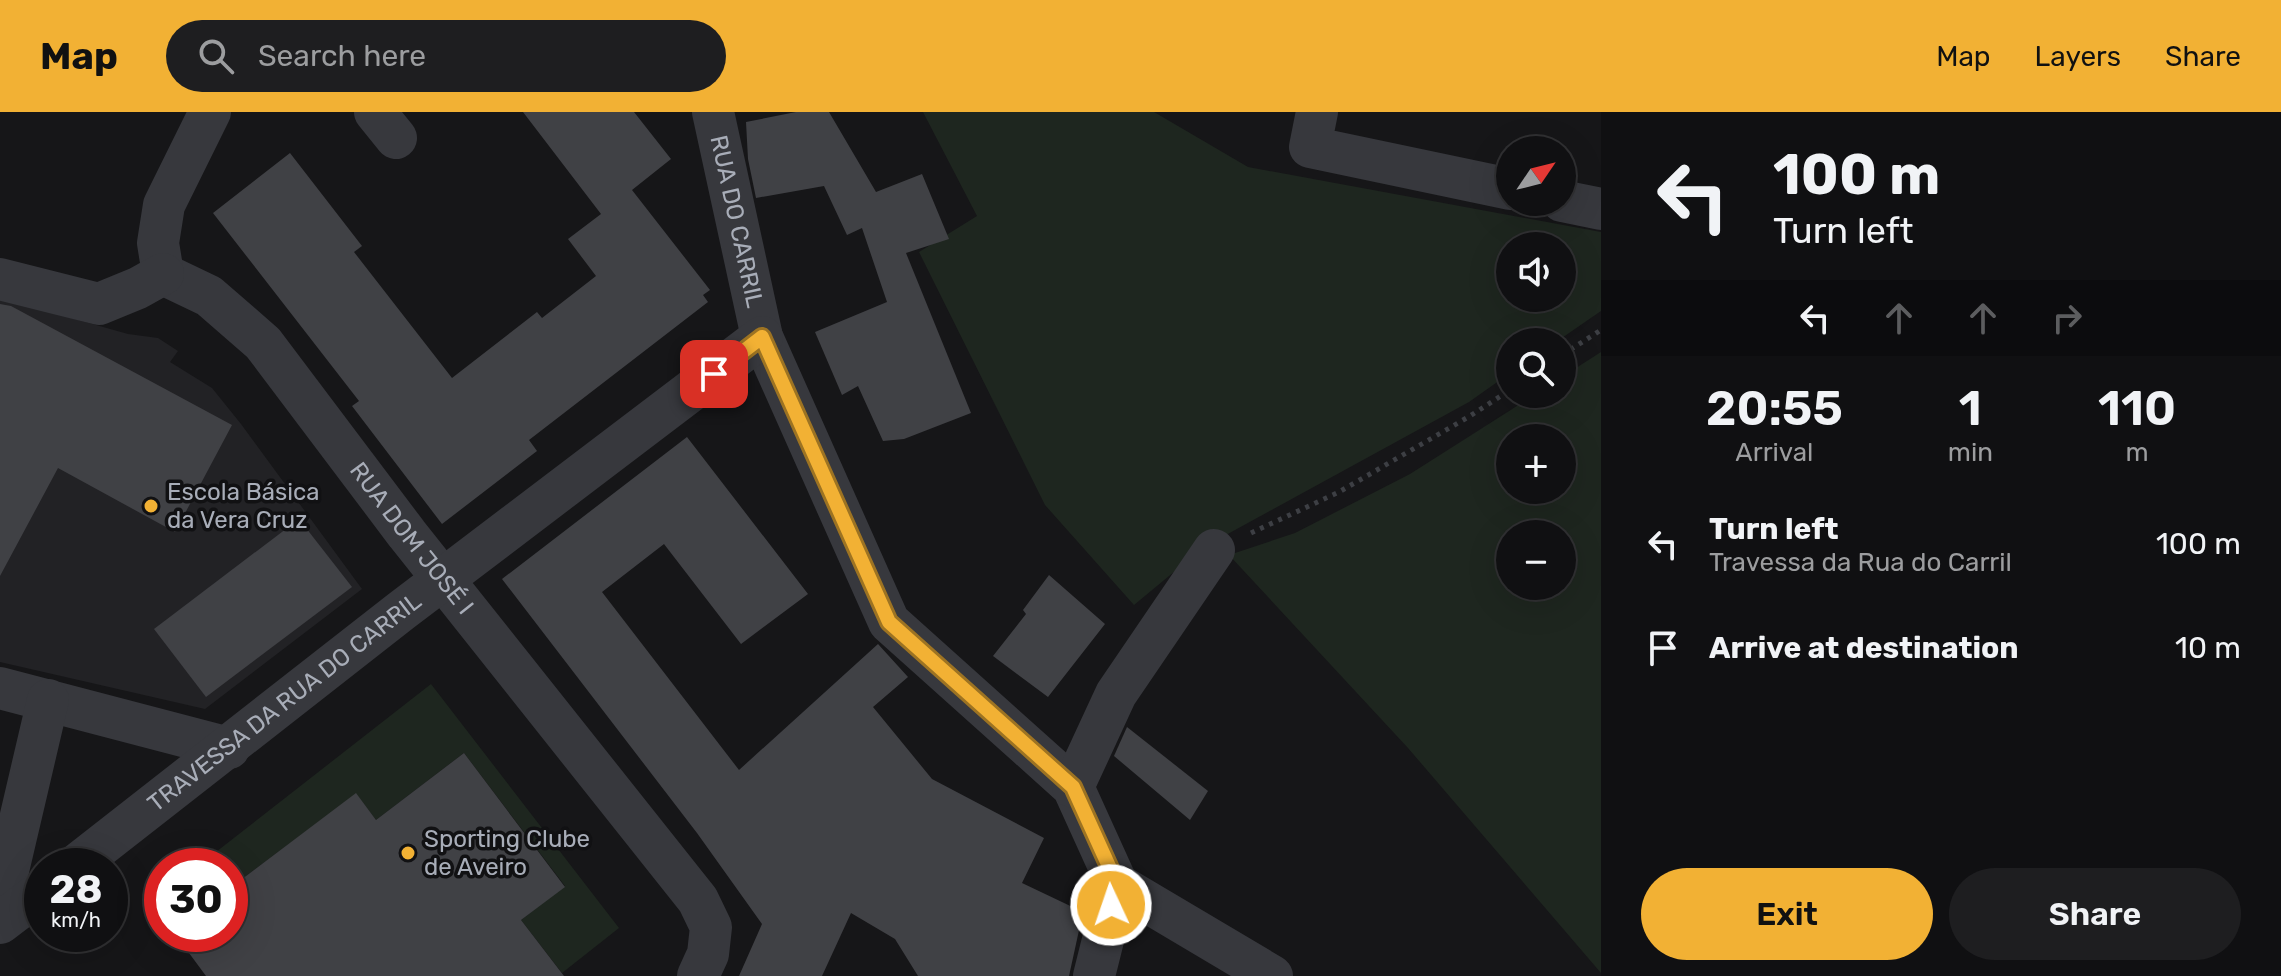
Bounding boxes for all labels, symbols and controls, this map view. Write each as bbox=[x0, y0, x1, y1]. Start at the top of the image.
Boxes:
search box bbox=[166, 20, 726, 92]
text: Map bbox=[40, 33, 118, 79]
icon: search bbox=[194, 34, 238, 78]
text: Search here bbox=[258, 38, 426, 74]
text: Map bbox=[1936, 40, 1991, 73]
text: Layers bbox=[2035, 40, 2121, 73]
text: Share bbox=[2165, 40, 2241, 73]
street label: RUA DO CARRIL bbox=[704, 133, 769, 311]
north arrow bbox=[1496, 136, 1576, 216]
map controls bbox=[1496, 136, 1576, 600]
text: 100 m bbox=[1773, 142, 1940, 208]
icon: left bbox=[1641, 144, 1745, 248]
text: Turn left bbox=[1773, 209, 1914, 252]
button: sound bbox=[1496, 232, 1576, 312]
icon: left bbox=[1793, 296, 1837, 340]
icon: ahead bbox=[1877, 296, 1921, 340]
icon: ahead bbox=[1961, 296, 2005, 340]
icon: right bbox=[2045, 296, 2089, 340]
button: search bbox=[1496, 328, 1576, 408]
pin bbox=[680, 340, 748, 408]
icon: arrive bbox=[692, 352, 736, 396]
text: 20:55 bbox=[1706, 380, 1843, 437]
text: 1 bbox=[1959, 380, 1982, 437]
text: 110 bbox=[2098, 380, 2176, 437]
button: + bbox=[1496, 424, 1576, 504]
text: Arrival bbox=[1735, 437, 1813, 468]
text: min bbox=[1948, 437, 1993, 468]
text: m bbox=[2125, 437, 2149, 468]
street label: RUA DOM JOSÉ I bbox=[344, 457, 479, 620]
place label: Escola Básica da Vera Cruz bbox=[167, 478, 320, 534]
marker: Escola Básica da Vera Cruz bbox=[142, 497, 160, 515]
text: Turn left bbox=[1709, 511, 1839, 547]
button: − bbox=[1496, 520, 1576, 600]
icon: left bbox=[1641, 522, 1685, 566]
text: 100 m bbox=[2156, 526, 2241, 562]
text: Travessa da Rua do Carril bbox=[1709, 547, 2012, 578]
street label: TRAVESSA DA RUA DO CARRIL bbox=[142, 586, 427, 818]
icon: arrive bbox=[1641, 626, 1685, 670]
text: Arrive at destination bbox=[1709, 630, 2019, 666]
text: 10 m bbox=[2175, 630, 2241, 666]
place label: Sporting Clube de Aveiro bbox=[424, 825, 590, 881]
marker: Sporting Clube de Aveiro bbox=[399, 844, 417, 862]
speed limit sign: 30 bbox=[144, 848, 248, 952]
position arrow bbox=[1069, 863, 1153, 947]
text: 28 bbox=[49, 866, 103, 913]
button: Exit bbox=[1641, 868, 1933, 960]
button: Share bbox=[1949, 868, 2241, 960]
text: km/h bbox=[51, 908, 101, 932]

